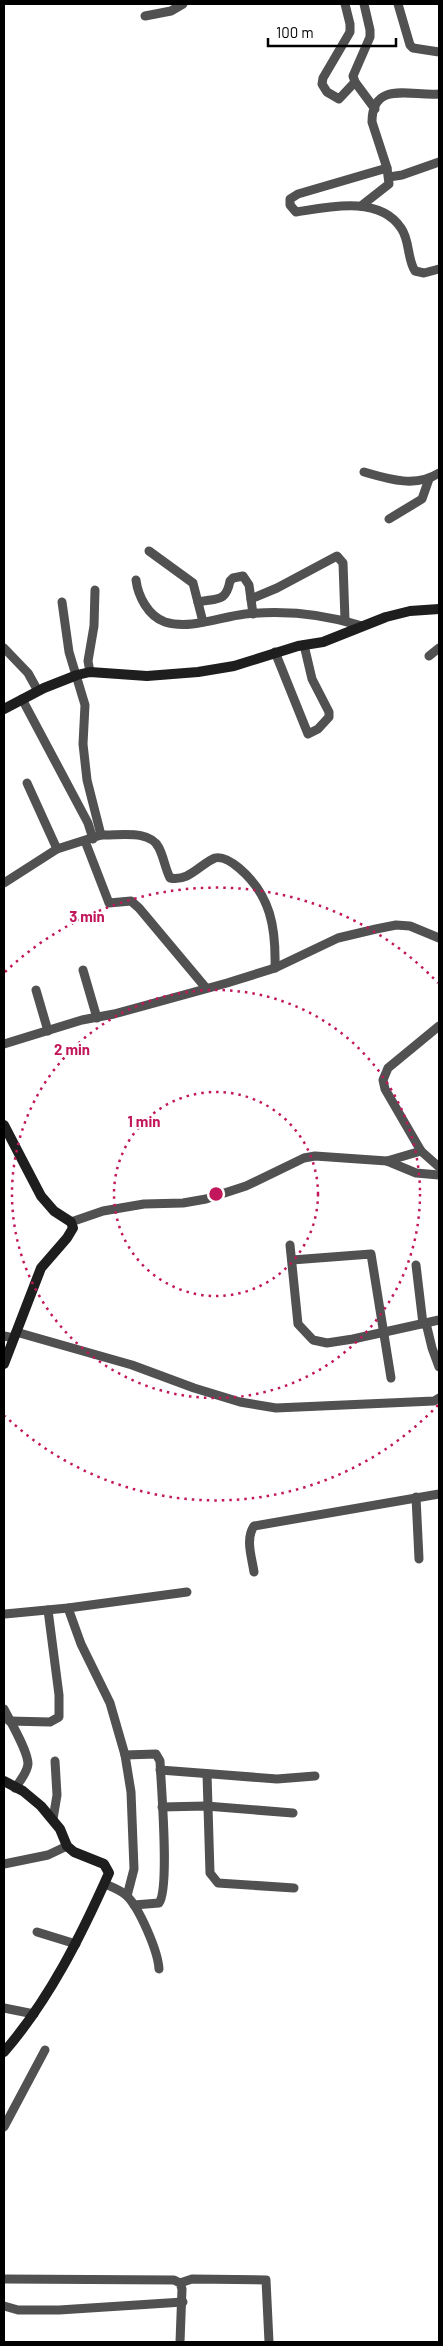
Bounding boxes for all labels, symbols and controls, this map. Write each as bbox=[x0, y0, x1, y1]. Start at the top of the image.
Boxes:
scale bar bbox=[268, 15, 396, 47]
text: 100 m bbox=[276, 23, 314, 41]
text: 3 min bbox=[69, 907, 105, 925]
text: 2 min bbox=[54, 1040, 90, 1058]
text: 1 min bbox=[128, 1112, 160, 1130]
centre of rings bbox=[207, 1185, 225, 1203]

